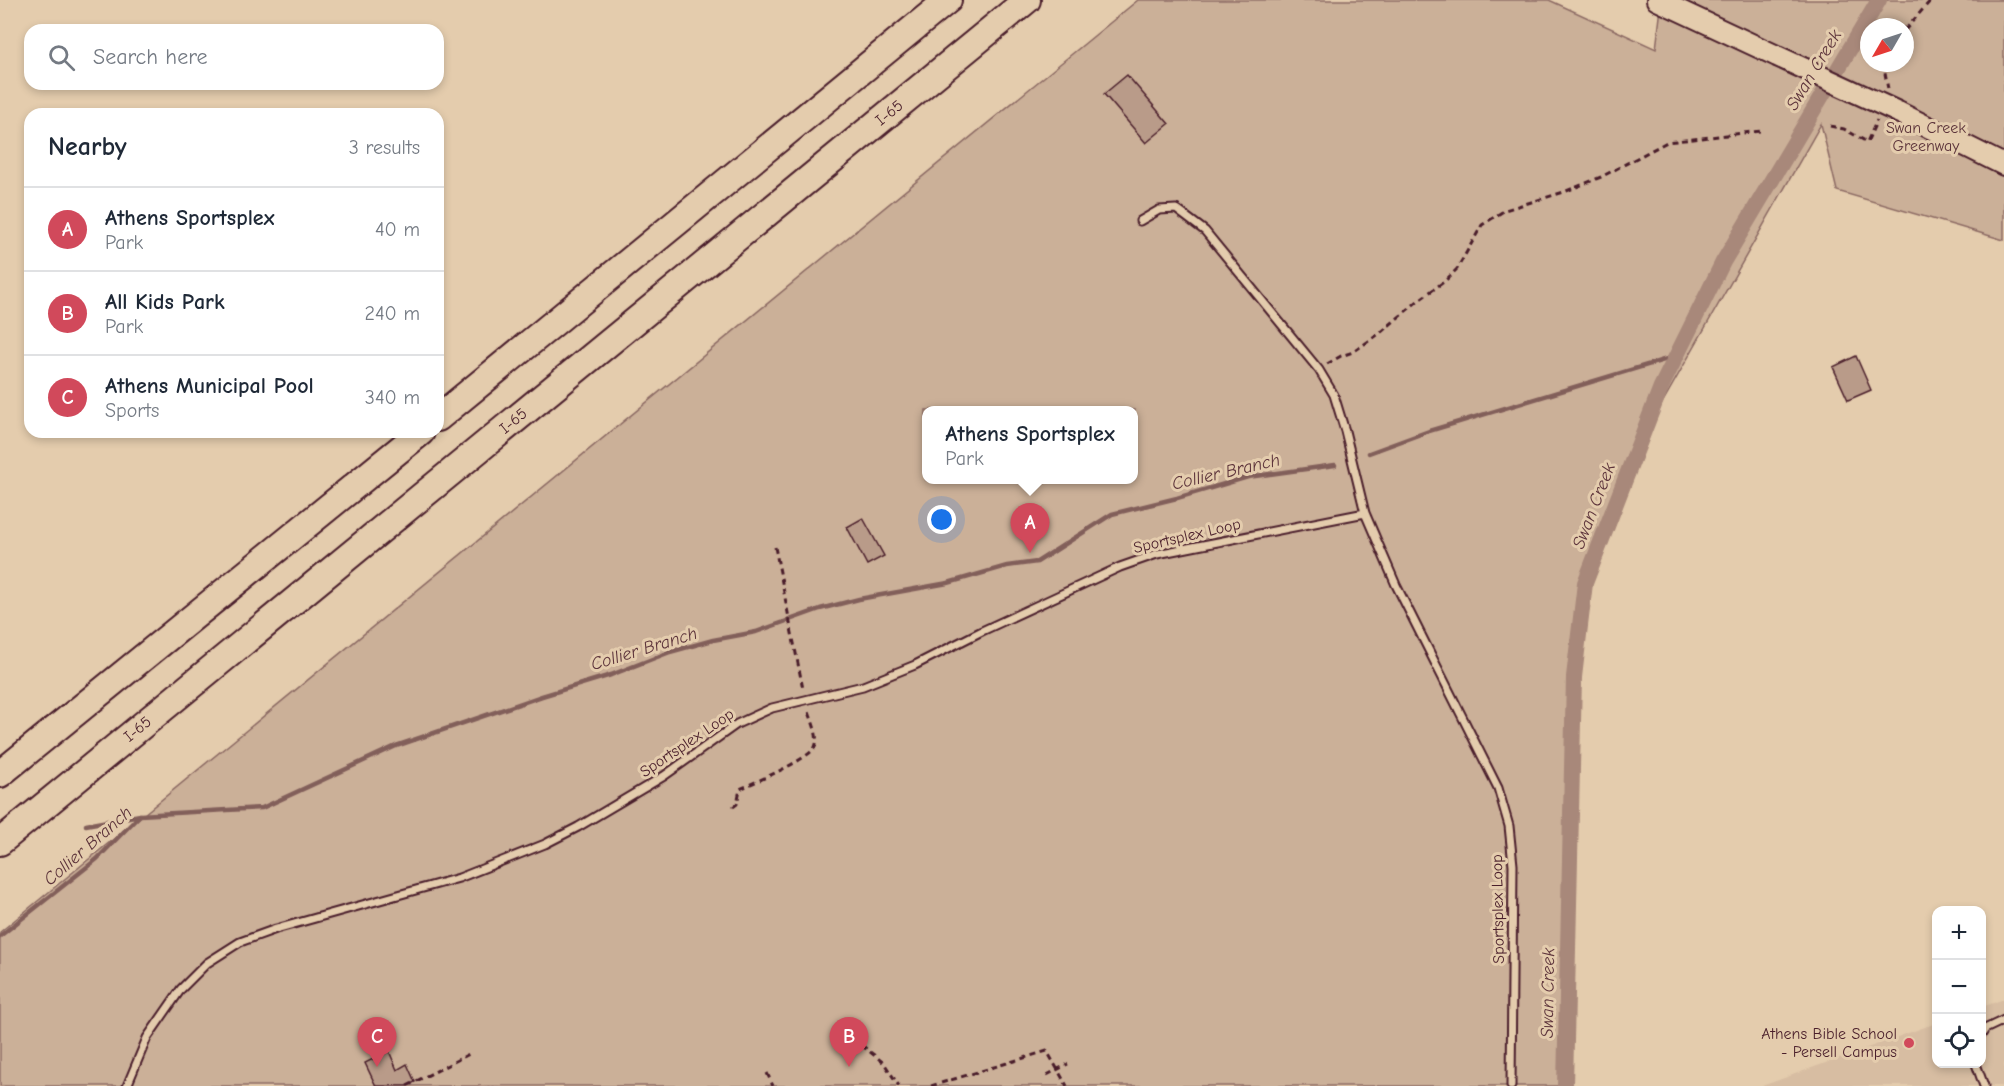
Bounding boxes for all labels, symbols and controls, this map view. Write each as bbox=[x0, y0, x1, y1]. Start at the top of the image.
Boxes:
north arrow bbox=[1860, 18, 1914, 72]
search box bbox=[24, 24, 444, 90]
water label: Swan Creek bbox=[1782, 26, 1846, 114]
icon: search bbox=[45, 41, 78, 74]
text: Search here bbox=[93, 44, 208, 70]
street label: I-65 bbox=[872, 96, 907, 129]
park label: Swan Creek Greenway bbox=[1886, 119, 1966, 155]
text: Nearby bbox=[48, 132, 127, 162]
text: 3 results bbox=[349, 136, 420, 159]
text: Athens Sportsplex bbox=[105, 205, 274, 231]
text: A bbox=[62, 218, 73, 241]
text: 40 m bbox=[375, 218, 420, 241]
text: Park bbox=[105, 231, 143, 254]
text: All Kids Park bbox=[105, 289, 225, 315]
text: B bbox=[61, 302, 74, 325]
text: 240 m bbox=[365, 302, 420, 325]
text: Park bbox=[105, 315, 143, 338]
text: Athens Municipal Pool bbox=[105, 373, 314, 399]
text: C bbox=[61, 386, 74, 409]
text: 340 m bbox=[365, 386, 420, 409]
text: Sports bbox=[105, 399, 159, 422]
street label: I-65 bbox=[496, 405, 531, 438]
popup bbox=[922, 406, 1138, 484]
text: Athens Sportsplex bbox=[945, 421, 1115, 447]
text: Park bbox=[945, 447, 984, 470]
water label: Collier Branch bbox=[1170, 449, 1282, 495]
water label: Swan Creek bbox=[1568, 460, 1620, 552]
pin: A bbox=[1010, 504, 1050, 553]
your location bbox=[927, 505, 956, 534]
street label: Sportsplex Loop bbox=[1132, 515, 1242, 557]
water label: Collier Branch bbox=[588, 623, 700, 675]
street label: Sportsplex Loop bbox=[637, 705, 737, 781]
street label: I-65 bbox=[120, 713, 155, 746]
water label: Collier Branch bbox=[40, 802, 136, 890]
street label: Sportsplex Loop bbox=[1488, 854, 1508, 964]
map controls bbox=[1932, 906, 1986, 1068]
button: + bbox=[1932, 906, 1986, 960]
water label: Swan Creek bbox=[1537, 947, 1559, 1038]
button: − bbox=[1932, 960, 1986, 1014]
button: locate bbox=[1932, 1014, 1986, 1068]
pin: C bbox=[358, 1018, 397, 1067]
pin: B bbox=[830, 1018, 868, 1067]
place label: Athens Bible School - Persell Campus bbox=[1761, 1025, 1897, 1061]
marker: Athens Bible School - Persell Campus bbox=[1902, 1036, 1916, 1050]

